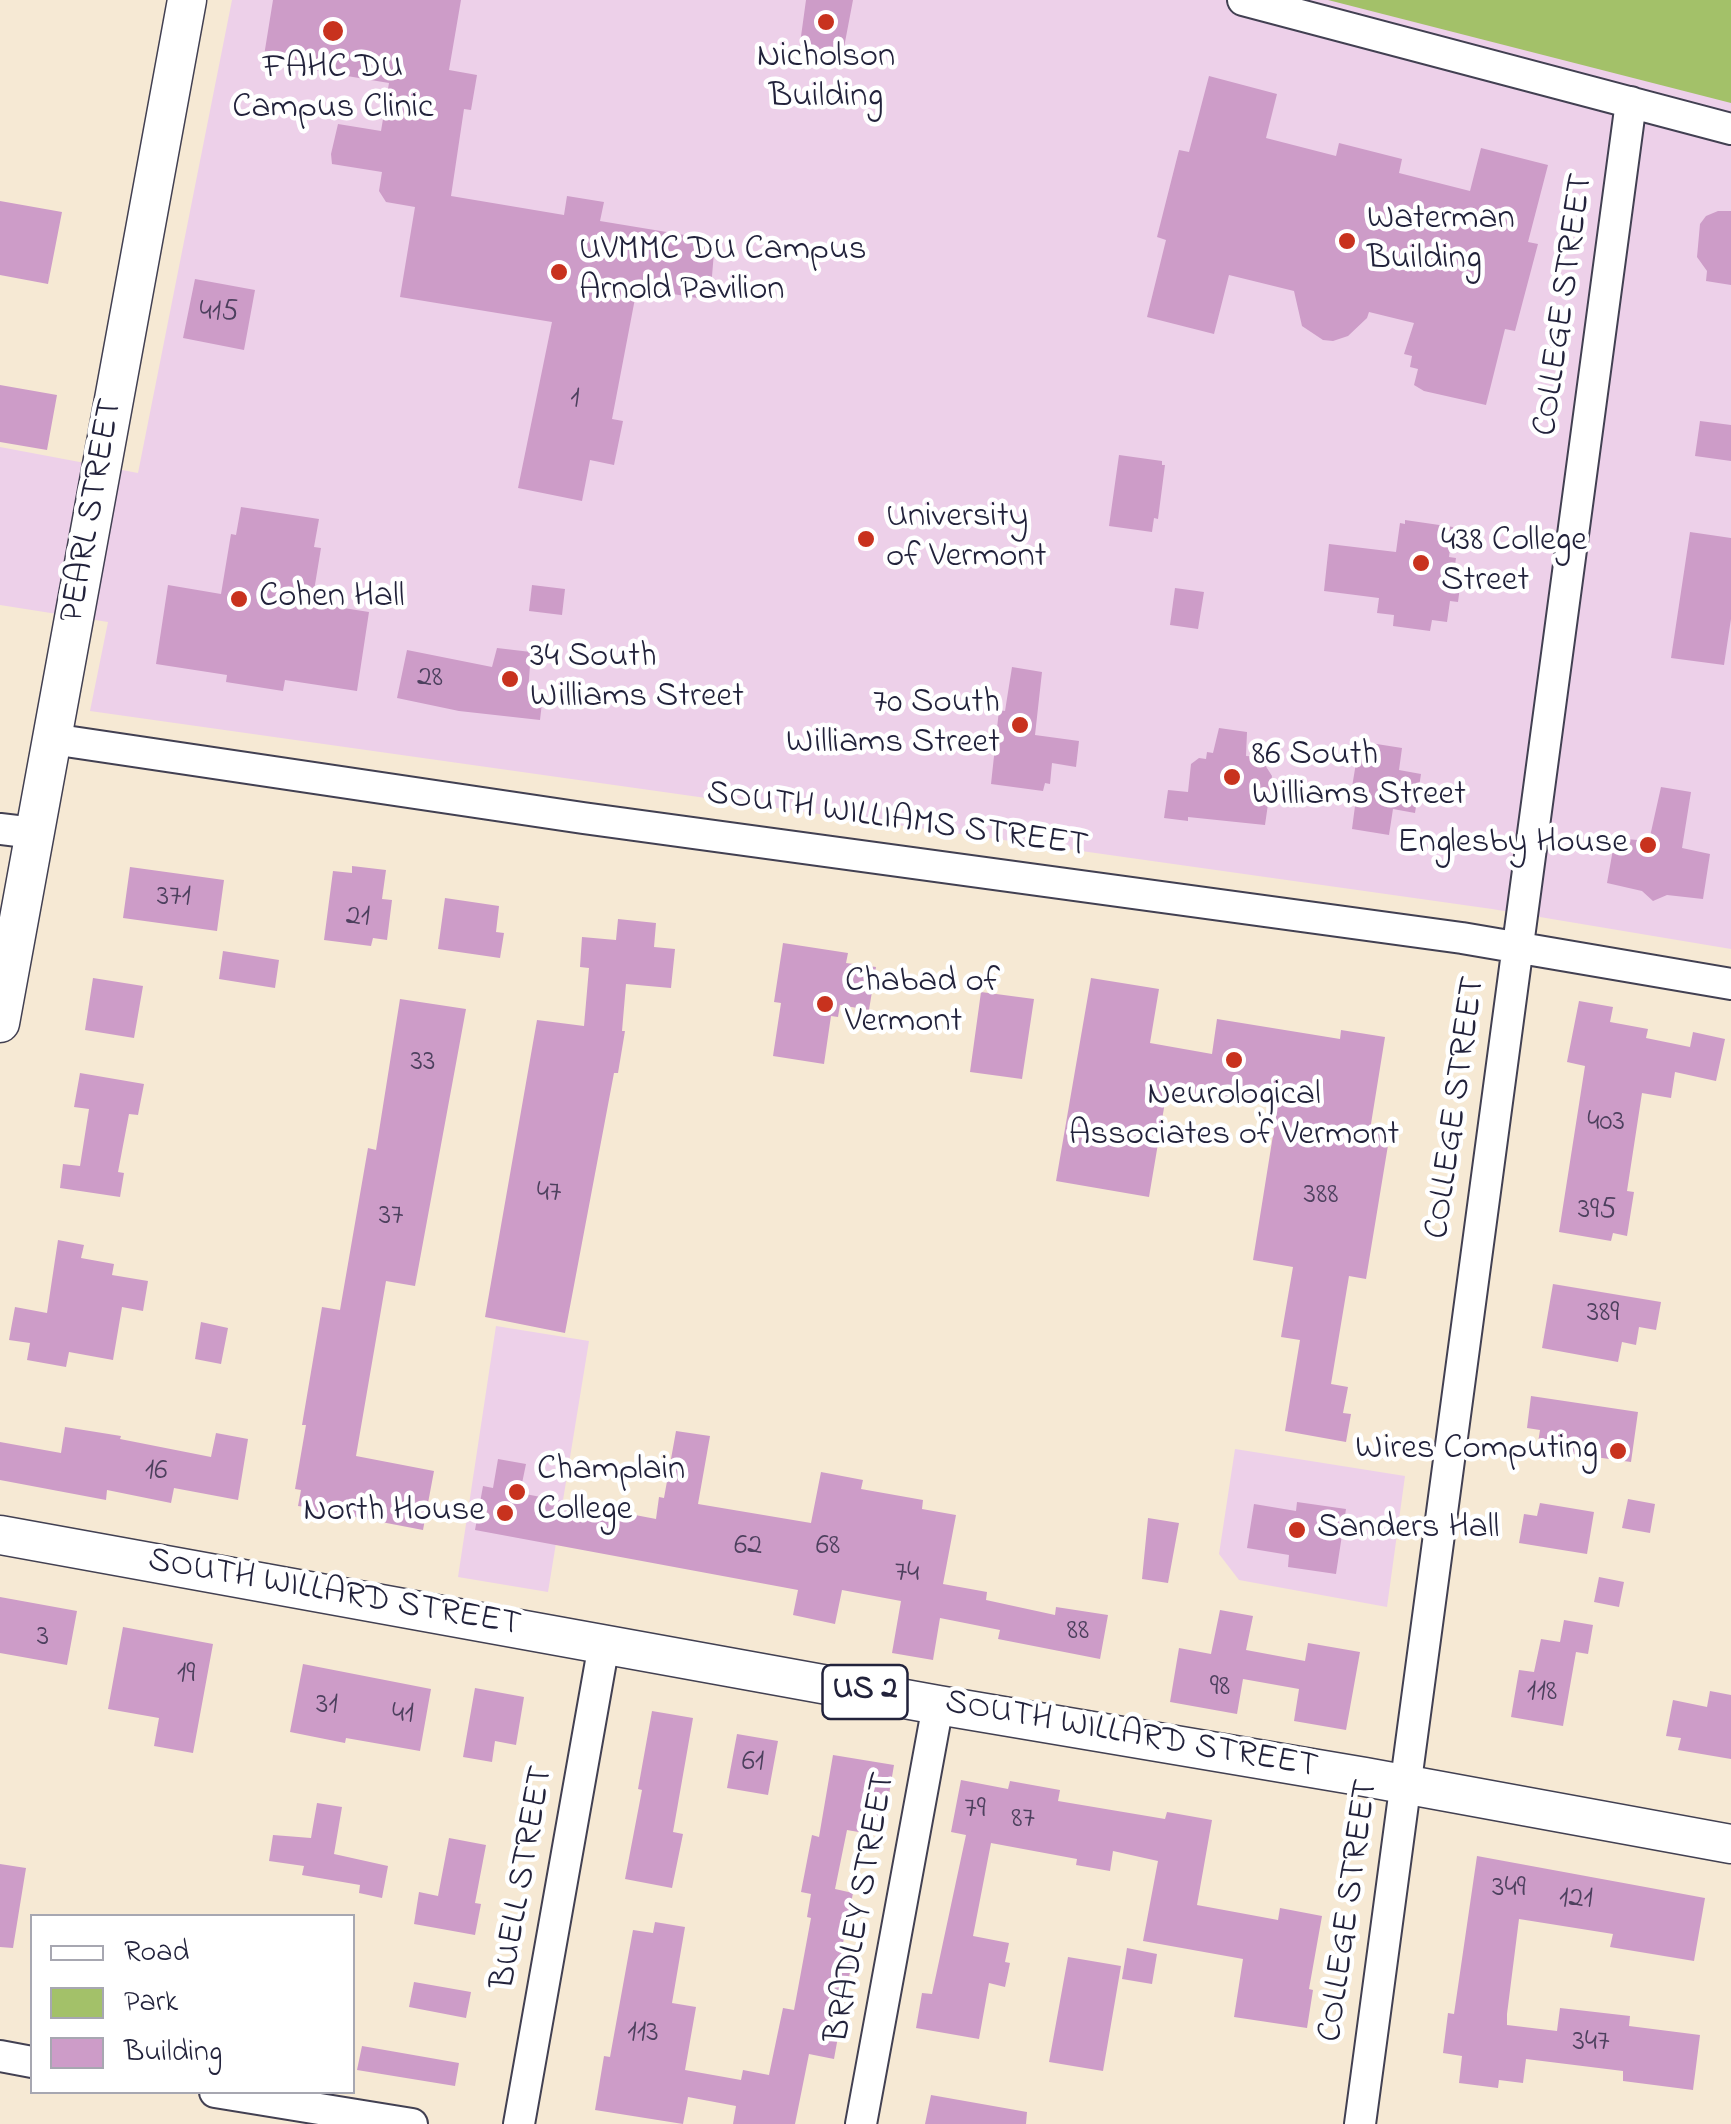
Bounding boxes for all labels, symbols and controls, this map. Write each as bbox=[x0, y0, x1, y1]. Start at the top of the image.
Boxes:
marker: Nicholson Building bbox=[815, 11, 837, 33]
marker: FAHC DU Campus Clinic bbox=[320, 18, 346, 44]
place label: Nicholson Building bbox=[757, 38, 895, 120]
place label: FAHC DU Campus Clinic bbox=[232, 49, 434, 131]
street label: COLLEGE STREET bbox=[1527, 171, 1605, 439]
place label: Waterman Building bbox=[1367, 200, 1515, 282]
marker: Waterman Building bbox=[1336, 230, 1358, 252]
place label: UVMMC DU Campus Arnold Pavilion bbox=[579, 231, 867, 313]
marker: UVMMC DU Campus Arnold Pavilion bbox=[548, 261, 570, 283]
house number: 415 bbox=[199, 296, 239, 332]
house number: 1 bbox=[570, 383, 580, 419]
street label: PEARL STREET bbox=[54, 396, 134, 626]
place label: University of Vermont bbox=[886, 498, 1047, 580]
place label: 438 College Street bbox=[1441, 522, 1587, 604]
marker: University of Vermont bbox=[855, 528, 877, 550]
marker: 438 College Street bbox=[1410, 552, 1432, 574]
place label: Cohen Hall bbox=[259, 578, 405, 620]
marker: Cohen Hall bbox=[228, 588, 250, 610]
place label: 34 South Williams Street bbox=[530, 638, 744, 720]
house number: 28 bbox=[417, 662, 443, 698]
marker: 34 South Williams Street bbox=[499, 668, 521, 690]
place label: 70 South Williams Street bbox=[786, 684, 1000, 766]
marker: 70 South Williams Street bbox=[1009, 714, 1031, 736]
place label: 86 South Williams Street bbox=[1252, 736, 1466, 818]
marker: 86 South Williams Street bbox=[1221, 766, 1243, 788]
street label: SOUTH WILLIAMS STREET bbox=[704, 774, 1090, 870]
place label: Englesby House bbox=[1397, 824, 1628, 866]
marker: Englesby House bbox=[1637, 834, 1659, 856]
house number: 371 bbox=[157, 881, 191, 917]
house number: 21 bbox=[346, 901, 370, 937]
place label: Chabad of Vermont bbox=[845, 963, 1000, 1045]
street label: COLLEGE STREET bbox=[1419, 974, 1497, 1242]
marker: Chabad of Vermont bbox=[814, 993, 836, 1015]
house number: 33 bbox=[411, 1046, 435, 1082]
marker: Neurological Associates of Vermont bbox=[1223, 1049, 1245, 1071]
place label: Neurological Associates of Vermont bbox=[1069, 1076, 1399, 1158]
house number: 403 bbox=[1587, 1106, 1625, 1142]
house number: 47 bbox=[537, 1177, 561, 1213]
house number: 388 bbox=[1304, 1179, 1338, 1215]
house number: 395 bbox=[1578, 1194, 1616, 1230]
house number: 37 bbox=[379, 1200, 403, 1236]
house number: 389 bbox=[1587, 1297, 1619, 1333]
place label: Wires Computing bbox=[1355, 1430, 1598, 1472]
marker: Wires Computing bbox=[1607, 1440, 1629, 1462]
place label: Champlain College bbox=[537, 1451, 685, 1533]
house number: 16 bbox=[145, 1455, 167, 1491]
marker: Champlain College bbox=[506, 1481, 528, 1503]
place label: North House bbox=[303, 1492, 485, 1534]
marker: North House bbox=[494, 1502, 516, 1524]
place label: Sanders Hall bbox=[1317, 1509, 1499, 1551]
marker: Sanders Hall bbox=[1286, 1519, 1308, 1541]
house number: 62 bbox=[734, 1530, 762, 1566]
house number: 68 bbox=[816, 1530, 840, 1566]
street label: SOUTH WILLARD STREET bbox=[144, 1542, 524, 1648]
house number: 74 bbox=[895, 1557, 919, 1593]
house number: 88 bbox=[1067, 1615, 1089, 1651]
house number: 3 bbox=[37, 1621, 49, 1657]
house number: 19 bbox=[177, 1658, 195, 1694]
road number: US 2 bbox=[822, 1665, 908, 1719]
house number: 98 bbox=[1210, 1671, 1230, 1707]
house number: 118 bbox=[1527, 1676, 1557, 1712]
street label: SOUTH WILLARD STREET bbox=[941, 1684, 1321, 1790]
house number: 31 bbox=[316, 1689, 338, 1725]
house number: 41 bbox=[392, 1698, 414, 1734]
house number: 61 bbox=[742, 1746, 764, 1782]
street label: BUELL STREET bbox=[485, 1763, 565, 1993]
street label: BRADLEY STREET bbox=[819, 1770, 907, 2046]
street label: COLLEGE STREET bbox=[1312, 1777, 1390, 2045]
house number: 79 bbox=[964, 1793, 986, 1829]
house number: 87 bbox=[1011, 1803, 1035, 1839]
house number: 349 bbox=[1492, 1872, 1526, 1908]
house number: 121 bbox=[1559, 1883, 1593, 1919]
legend bbox=[30, 1914, 355, 2094]
text: Road bbox=[124, 1931, 189, 1975]
text: Park bbox=[124, 1981, 178, 2025]
house number: 113 bbox=[627, 2017, 659, 2053]
house number: 347 bbox=[1572, 2026, 1610, 2062]
text: Building bbox=[124, 2031, 222, 2075]

